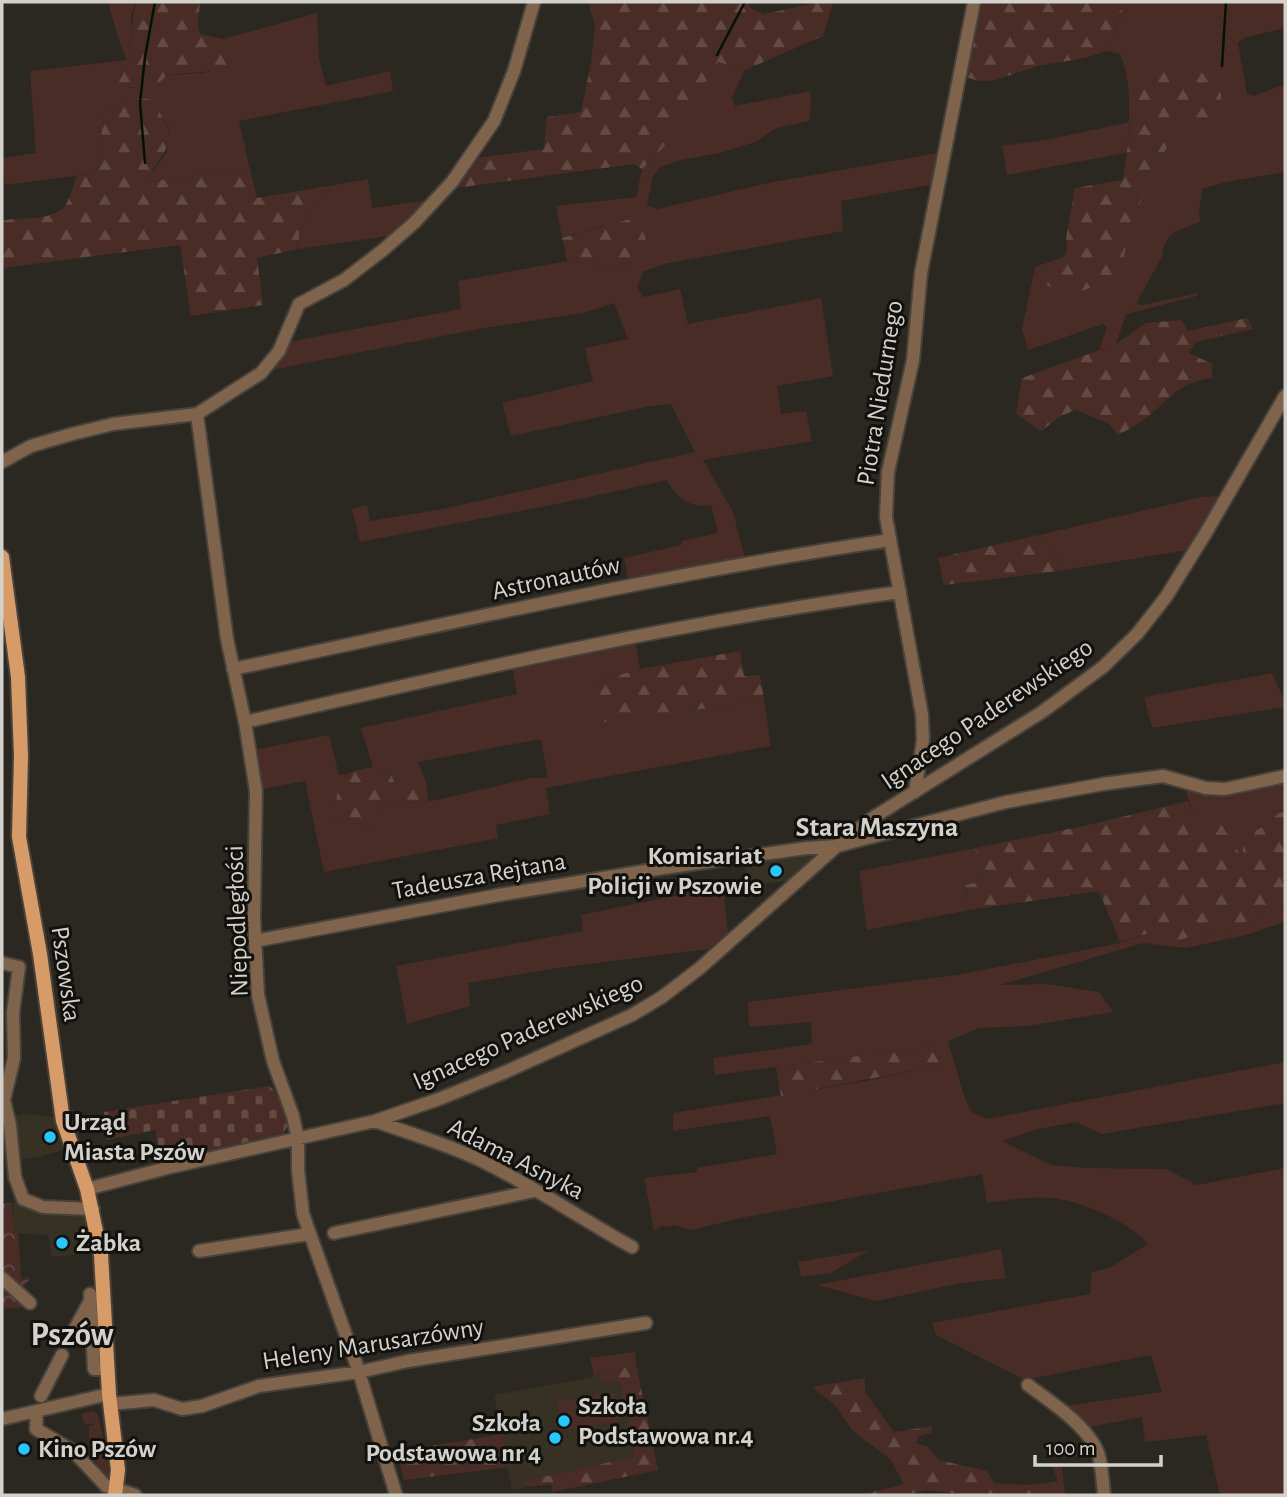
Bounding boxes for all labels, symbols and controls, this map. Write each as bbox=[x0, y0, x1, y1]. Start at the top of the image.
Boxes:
street label: Piotra Niedurnego bbox=[853, 299, 907, 487]
street label: Astronautów bbox=[490, 552, 623, 604]
street label: Ignacego Paderewskiego bbox=[877, 634, 1097, 794]
district label: Stara Maszyna bbox=[796, 814, 958, 842]
place label: Komisariat Policji w Pszowie bbox=[587, 843, 762, 899]
street label: Niepodległości bbox=[221, 845, 253, 997]
street label: Tadeusza Rejtana bbox=[390, 848, 568, 904]
marker: Komisariat Policji w Pszowie bbox=[768, 863, 784, 879]
street label: Pszowska bbox=[46, 925, 86, 1023]
street label: Ignacego Paderewskiego bbox=[409, 969, 647, 1095]
place label: Urząd Miasta Pszów bbox=[64, 1109, 206, 1165]
street label: Adama Asnyka bbox=[444, 1114, 588, 1204]
marker: Urząd Miasta Pszów bbox=[42, 1129, 58, 1145]
place label: Żabka bbox=[76, 1229, 141, 1256]
marker: Żabka bbox=[54, 1235, 70, 1251]
street label: Heleny Marusarzówny bbox=[260, 1314, 486, 1374]
district label: Pszów bbox=[30, 1319, 115, 1352]
place label: Szkoła Podstawowa nr.4 bbox=[578, 1393, 754, 1449]
place label: Szkoła Podstawowa nr 4 bbox=[366, 1410, 541, 1466]
marker: Szkoła Podstawowa nr.4 bbox=[556, 1413, 572, 1429]
scale bar bbox=[1035, 1424, 1161, 1468]
marker: Szkoła Podstawowa nr 4 bbox=[547, 1430, 563, 1446]
place label: Kino Pszów bbox=[38, 1436, 157, 1462]
text: 100 m bbox=[1046, 1438, 1096, 1459]
marker: Kino Pszów bbox=[16, 1441, 32, 1457]

